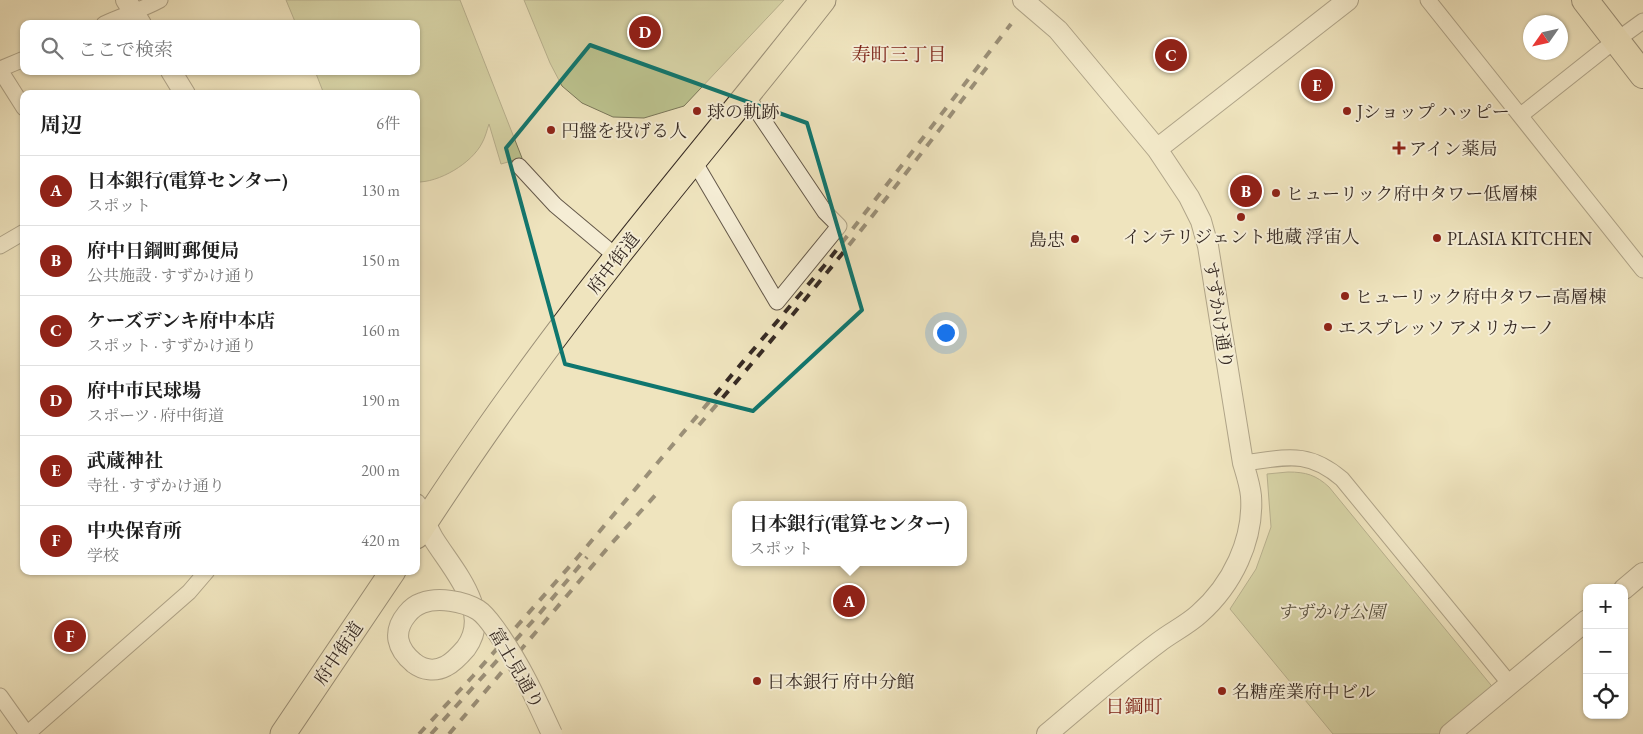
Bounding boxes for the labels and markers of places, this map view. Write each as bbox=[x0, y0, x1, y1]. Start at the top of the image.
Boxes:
pin: D bbox=[629, 13, 661, 51]
pin: C bbox=[1155, 36, 1187, 74]
pin: E bbox=[1301, 66, 1333, 104]
place label: 球の軌跡 bbox=[707, 100, 779, 123]
place label: Jショップ ハッピー bbox=[1355, 100, 1510, 123]
marker: 球の軌跡 bbox=[691, 105, 703, 117]
marker: Jショップ ハッピー bbox=[1341, 105, 1353, 117]
place label: 円盤を投げる人 bbox=[561, 119, 687, 142]
marker: 円盤を投げる人 bbox=[545, 124, 557, 136]
place label: アイン薬局 bbox=[1409, 137, 1497, 160]
marker: アイン薬局 bbox=[1393, 142, 1405, 154]
pin: B bbox=[1230, 172, 1262, 210]
place label: ヒューリック府中タワー低層棟 bbox=[1286, 182, 1537, 205]
marker: ヒューリック府中タワー低層棟 bbox=[1270, 187, 1282, 199]
marker: インテリジェント地蔵 浮宙人 bbox=[1235, 211, 1247, 223]
place label: インテリジェント地蔵 浮宙人 bbox=[1122, 225, 1360, 248]
place label: PLASIA KITCHEN bbox=[1447, 227, 1593, 250]
place label: 島忠 bbox=[1029, 228, 1065, 251]
marker: PLASIA KITCHEN bbox=[1431, 232, 1443, 244]
marker: 島忠 bbox=[1069, 233, 1081, 245]
place label: ヒューリック府中タワー高層棟 bbox=[1355, 285, 1606, 308]
marker: ヒューリック府中タワー高層棟 bbox=[1339, 290, 1351, 302]
place label: エスプレッソ アメリカーノ bbox=[1338, 316, 1555, 339]
marker: エスプレッソ アメリカーノ bbox=[1322, 321, 1334, 333]
pin: A bbox=[833, 582, 865, 620]
pin: F bbox=[54, 617, 86, 655]
place label: 日本銀行 府中分館 bbox=[767, 670, 915, 693]
marker: 日本銀行 府中分館 bbox=[751, 675, 763, 687]
place label: 名糖産業府中ビル bbox=[1232, 680, 1376, 703]
marker: 名糖産業府中ビル bbox=[1216, 685, 1228, 697]

